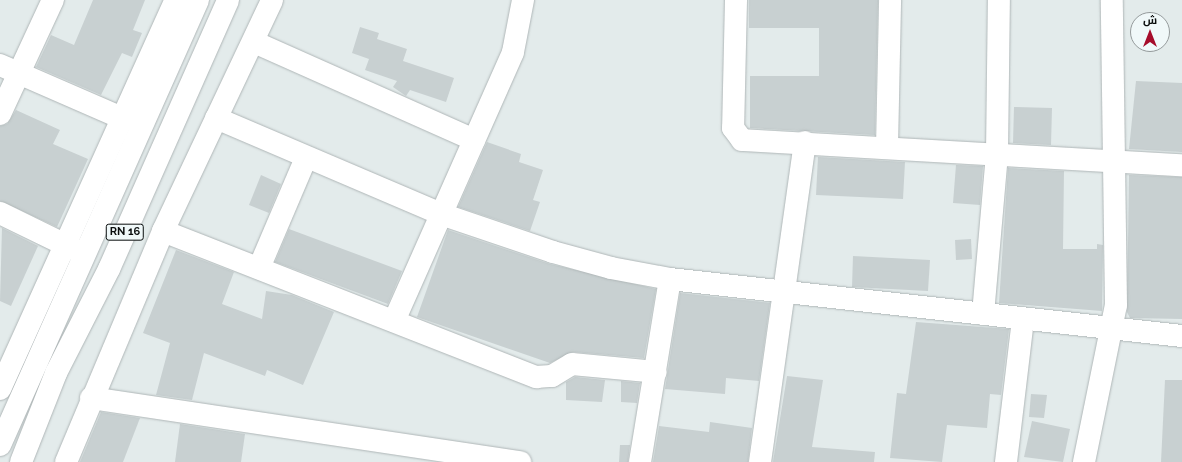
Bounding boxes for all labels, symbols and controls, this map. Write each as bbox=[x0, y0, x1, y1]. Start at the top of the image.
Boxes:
north arrow bbox=[1130, 12, 1170, 52]
text: ش bbox=[1143, 14, 1157, 27]
road number: RN 16 bbox=[105, 223, 145, 241]

